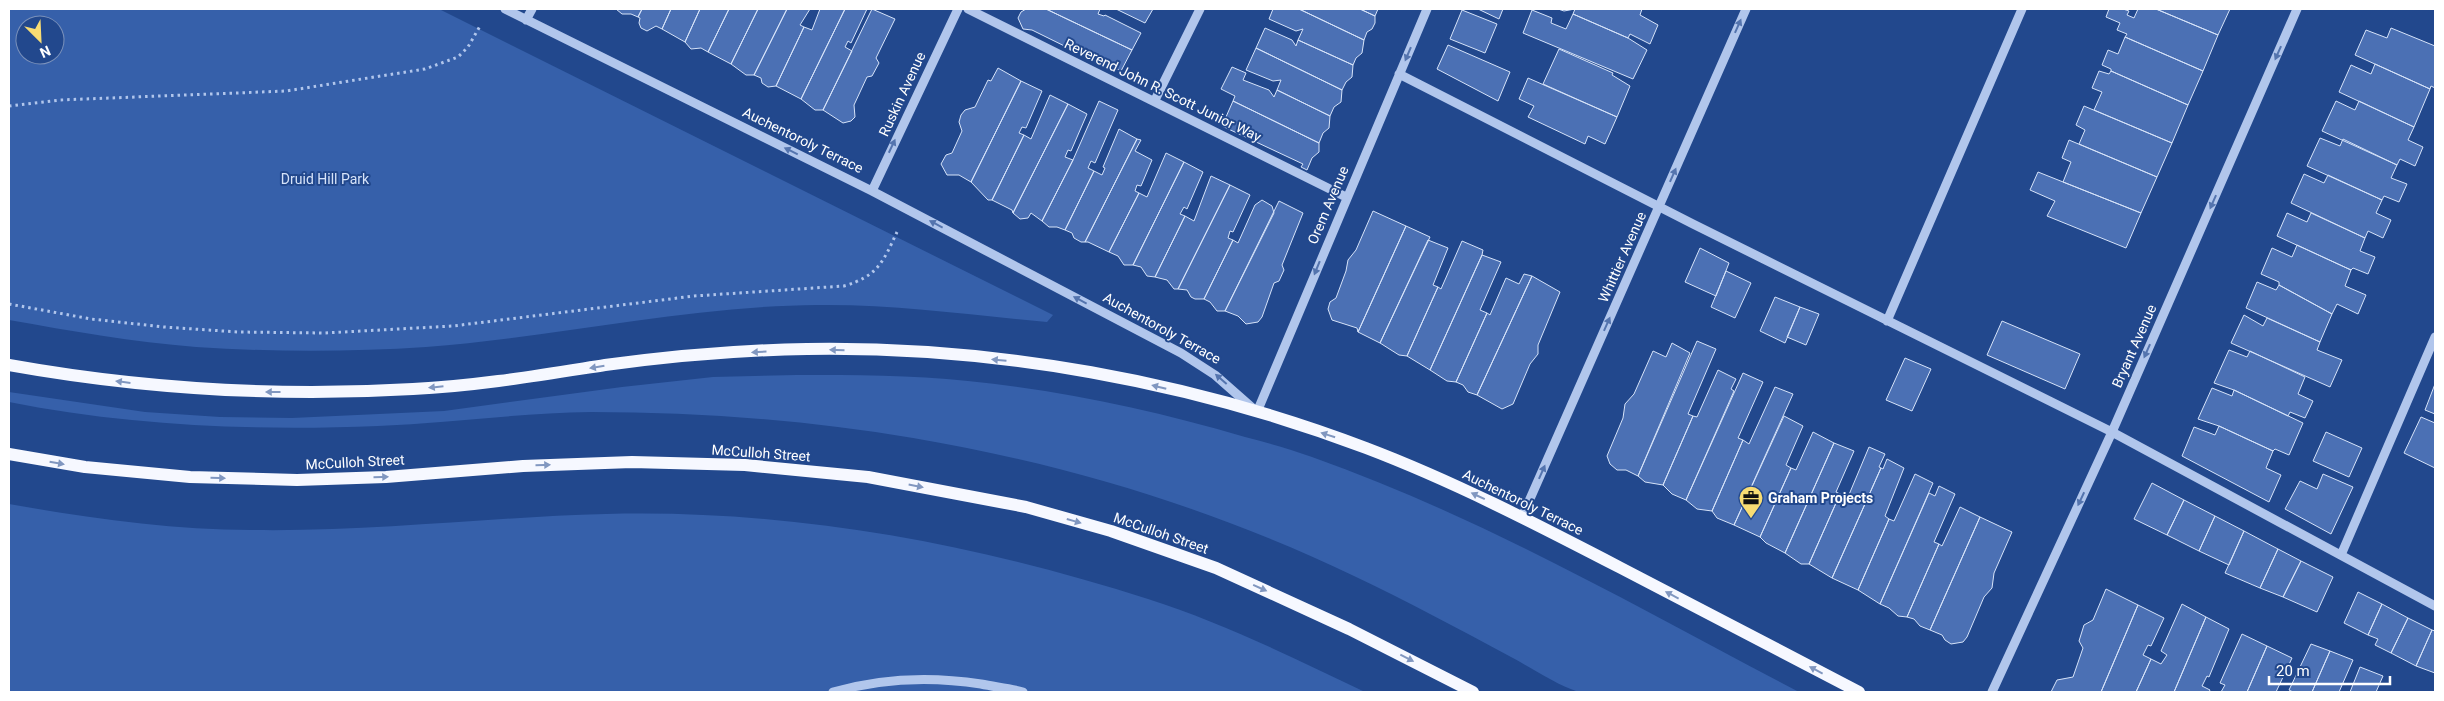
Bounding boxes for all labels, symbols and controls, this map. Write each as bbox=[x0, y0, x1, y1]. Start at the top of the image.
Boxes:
north arrow bbox=[15, 15, 65, 65]
one-way arrow bbox=[1735, 19, 1743, 33]
street label: Reverend John R. Scott Junior Way bbox=[1062, 35, 1264, 145]
text: N bbox=[38, 43, 53, 61]
one-way arrow bbox=[2273, 46, 2281, 60]
one-way arrow bbox=[1404, 47, 1412, 62]
street label: Ruskin Avenue bbox=[876, 49, 928, 139]
street label: Auchentoroly Terrace bbox=[740, 104, 866, 176]
one-way arrow bbox=[888, 139, 897, 154]
one-way arrow bbox=[784, 146, 798, 154]
street label: Orem Avenue bbox=[1304, 164, 1352, 246]
one-way arrow bbox=[1669, 168, 1677, 182]
park label: Druid Hill Park bbox=[281, 171, 370, 187]
one-way arrow bbox=[2208, 195, 2216, 209]
street label: Whittier Avenue bbox=[1595, 209, 1649, 305]
one-way arrow bbox=[928, 220, 943, 228]
one-way arrow bbox=[1313, 260, 1320, 275]
street label: Auchentoroly Terrace bbox=[1100, 289, 1224, 367]
one-way arrow bbox=[1072, 296, 1087, 304]
street label: Bryant Avenue bbox=[2109, 302, 2159, 390]
one-way arrow bbox=[1604, 317, 1612, 331]
one-way arrow bbox=[2143, 344, 2151, 358]
one-way arrow bbox=[829, 346, 845, 354]
one-way arrow bbox=[750, 348, 766, 356]
one-way arrow bbox=[991, 356, 1007, 364]
one-way arrow bbox=[588, 363, 604, 371]
one-way arrow bbox=[1214, 374, 1227, 385]
one-way arrow bbox=[115, 378, 131, 386]
one-way arrow bbox=[427, 383, 443, 391]
one-way arrow bbox=[1151, 383, 1167, 391]
one-way arrow bbox=[265, 388, 281, 396]
one-way arrow bbox=[1320, 431, 1335, 439]
street label: McCulloh Street bbox=[711, 442, 811, 464]
street label: McCulloh Street bbox=[305, 451, 405, 473]
one-way arrow bbox=[49, 459, 65, 467]
one-way arrow bbox=[535, 461, 551, 469]
one-way arrow bbox=[1538, 465, 1546, 479]
street label: Auchentoroly Terrace bbox=[1460, 466, 1586, 538]
one-way arrow bbox=[373, 472, 389, 480]
one-way arrow bbox=[211, 474, 227, 482]
one-way arrow bbox=[908, 483, 924, 491]
office icon: Graham Projects bbox=[1738, 485, 1764, 519]
place label: Graham Projects bbox=[1768, 490, 1873, 506]
one-way arrow bbox=[1471, 492, 1485, 500]
one-way arrow bbox=[2077, 492, 2085, 506]
street label: McCulloh Street bbox=[1111, 509, 1211, 557]
one-way arrow bbox=[1067, 517, 1082, 525]
one-way arrow bbox=[1253, 585, 1267, 593]
one-way arrow bbox=[1665, 591, 1679, 599]
one-way arrow bbox=[1399, 654, 1414, 662]
scale bar bbox=[2269, 654, 2390, 686]
text: 20 m bbox=[2276, 662, 2310, 680]
one-way arrow bbox=[1809, 666, 1823, 674]

